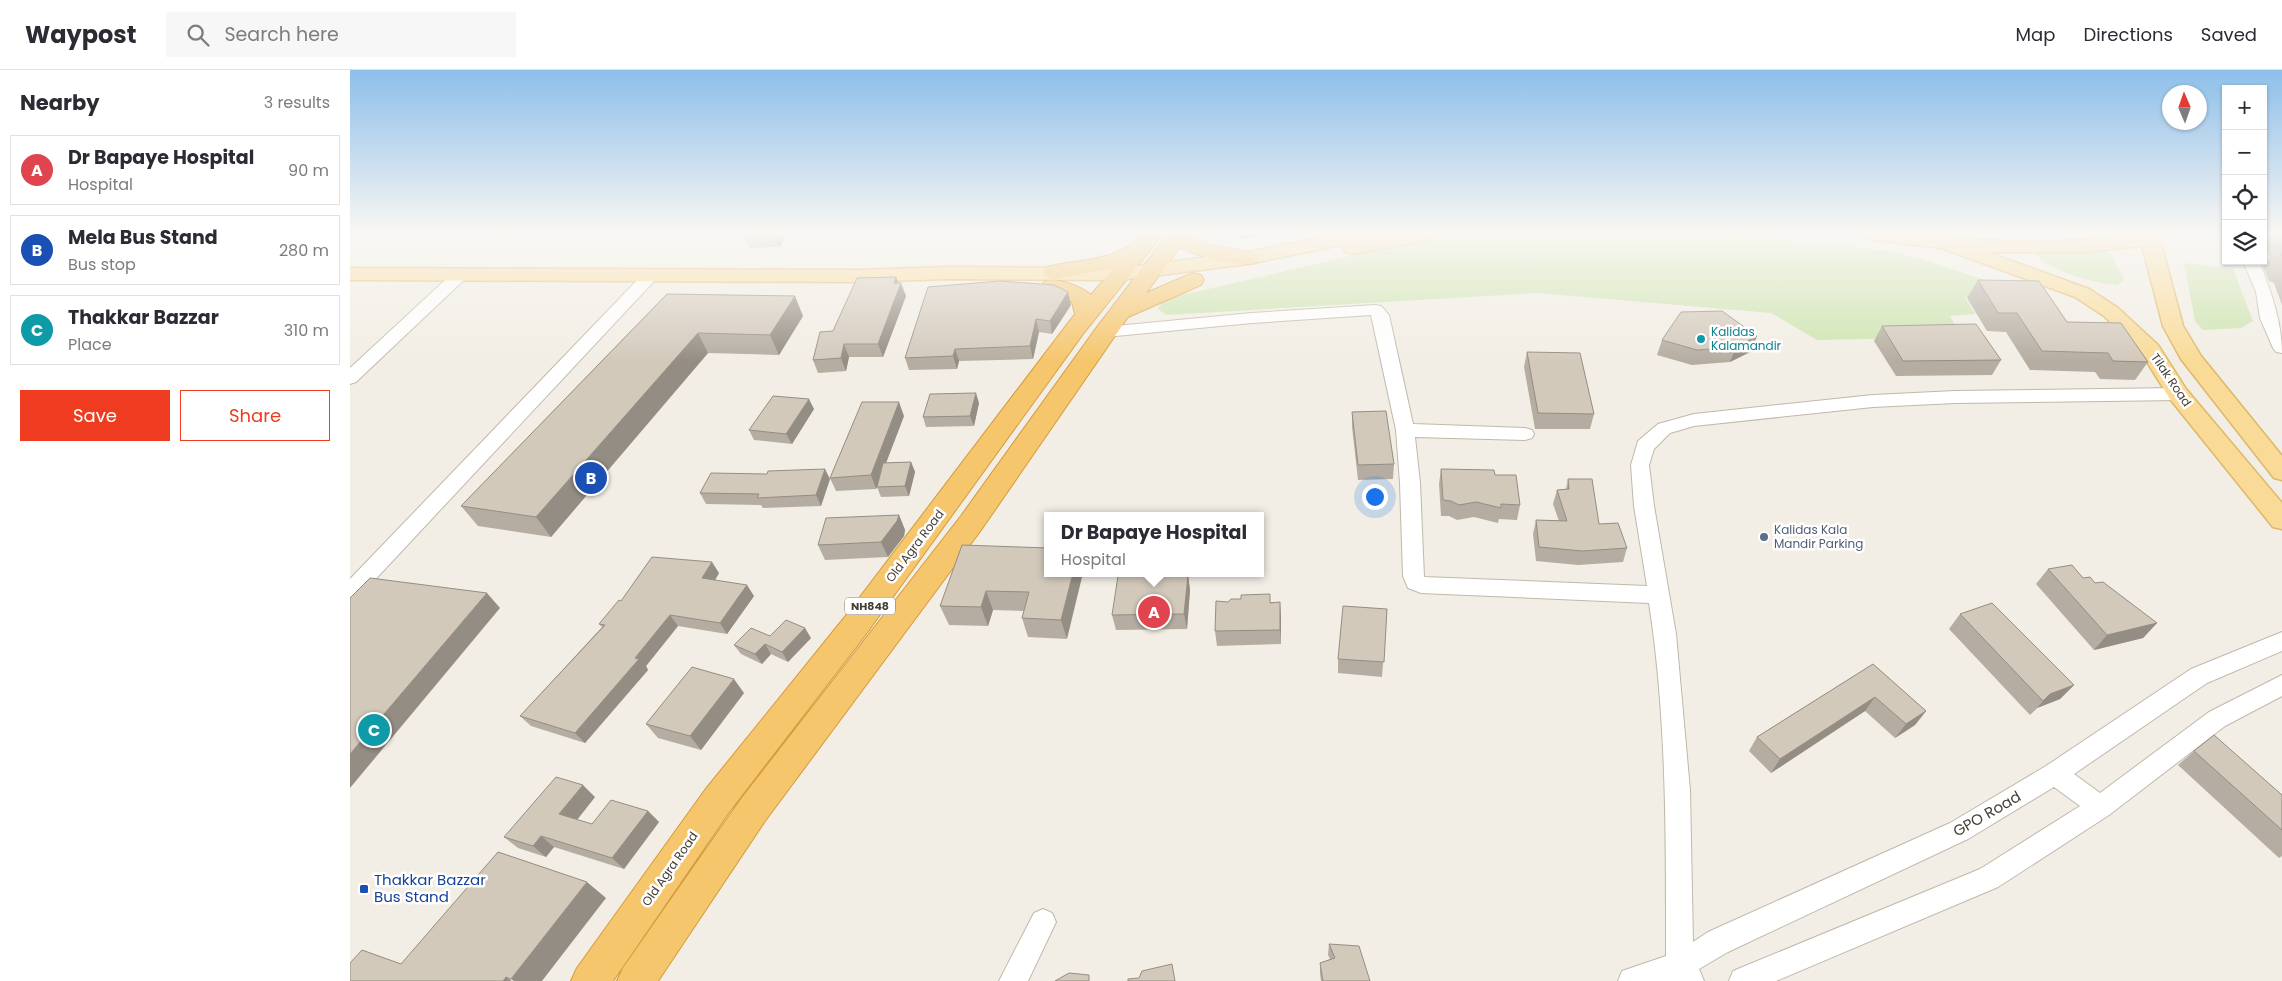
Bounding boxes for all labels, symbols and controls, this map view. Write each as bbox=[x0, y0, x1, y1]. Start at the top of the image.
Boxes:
search box bbox=[166, 12, 516, 57]
text: Waypost bbox=[25, 18, 136, 51]
icon: search bbox=[184, 21, 212, 49]
text: Search here bbox=[224, 21, 339, 48]
text: Map bbox=[2016, 22, 2055, 47]
text: Directions bbox=[2083, 22, 2173, 47]
text: Saved bbox=[2201, 22, 2257, 47]
north arrow bbox=[2162, 85, 2207, 130]
map controls bbox=[2222, 85, 2267, 265]
button: + bbox=[2222, 85, 2267, 130]
text: Nearby bbox=[20, 88, 100, 117]
text: 3 results bbox=[264, 91, 330, 114]
button: − bbox=[2222, 130, 2267, 175]
text: Dr Bapaye Hospital bbox=[68, 144, 254, 171]
text: A bbox=[31, 159, 43, 182]
text: 90 m bbox=[288, 159, 329, 182]
text: Hospital bbox=[68, 173, 133, 196]
button: locate bbox=[2222, 175, 2267, 220]
button: layers bbox=[2222, 220, 2267, 265]
text: Mela Bus Stand bbox=[68, 224, 218, 251]
text: B bbox=[32, 239, 42, 262]
text: 280 m bbox=[279, 239, 329, 262]
text: Bus stop bbox=[68, 253, 136, 276]
text: Thakkar Bazzar bbox=[68, 304, 219, 331]
text: C bbox=[31, 319, 43, 342]
text: 310 m bbox=[284, 319, 329, 342]
place label: Kalidas Kalamandir bbox=[1711, 323, 1782, 354]
text: Place bbox=[68, 333, 112, 356]
marker: Kalidas Kalamandir bbox=[1695, 333, 1707, 345]
street label: Tilak Road bbox=[2147, 350, 2196, 410]
button: Save bbox=[20, 390, 170, 441]
button: Share bbox=[180, 390, 330, 441]
pin: B bbox=[575, 459, 607, 497]
your location bbox=[1362, 484, 1388, 510]
street label: Old Agra Road bbox=[882, 506, 948, 586]
popup bbox=[1044, 512, 1264, 577]
text: Dr Bapaye Hospital bbox=[1061, 519, 1247, 546]
place label: Kalidas Kala Mandir Parking bbox=[1774, 521, 1863, 552]
marker: Kalidas Kala Mandir Parking bbox=[1758, 531, 1770, 543]
text: Hospital bbox=[1061, 548, 1126, 571]
pin: A bbox=[1138, 593, 1170, 631]
road number: NH848 bbox=[845, 598, 895, 614]
pin: C bbox=[358, 711, 390, 749]
street label: GPO Road bbox=[1949, 786, 2025, 841]
street label: Old Agra Road bbox=[638, 828, 701, 909]
place label: Thakkar Bazzar Bus Stand bbox=[374, 869, 486, 907]
marker: Thakkar Bazzar Bus Stand bbox=[358, 883, 370, 895]

